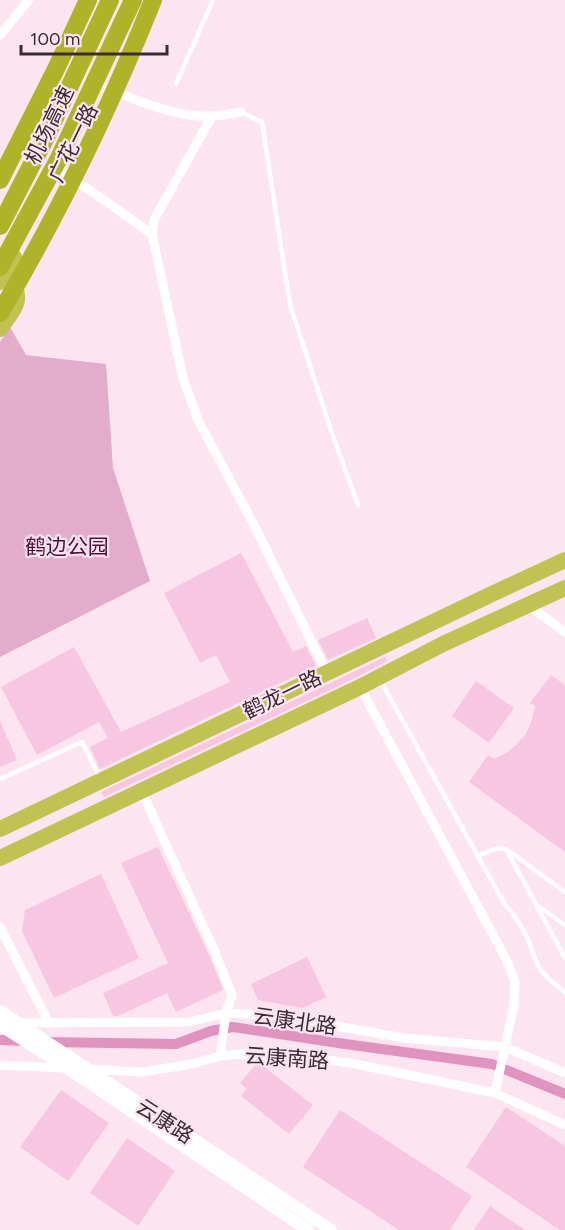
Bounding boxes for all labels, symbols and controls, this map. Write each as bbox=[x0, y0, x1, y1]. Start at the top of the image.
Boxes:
scale bar bbox=[21, 18, 166, 56]
text: 100 m bbox=[30, 28, 80, 50]
street label: 机场高速 bbox=[19, 82, 79, 168]
street label: 广花一路 bbox=[43, 100, 103, 186]
park label: 鹤边公园 bbox=[25, 534, 109, 559]
street label: 鹤龙一路 bbox=[239, 664, 325, 724]
street label: 云康北路 bbox=[252, 1003, 338, 1039]
street label: 云康南路 bbox=[244, 1043, 330, 1073]
street label: 云康路 bbox=[132, 1093, 198, 1149]

